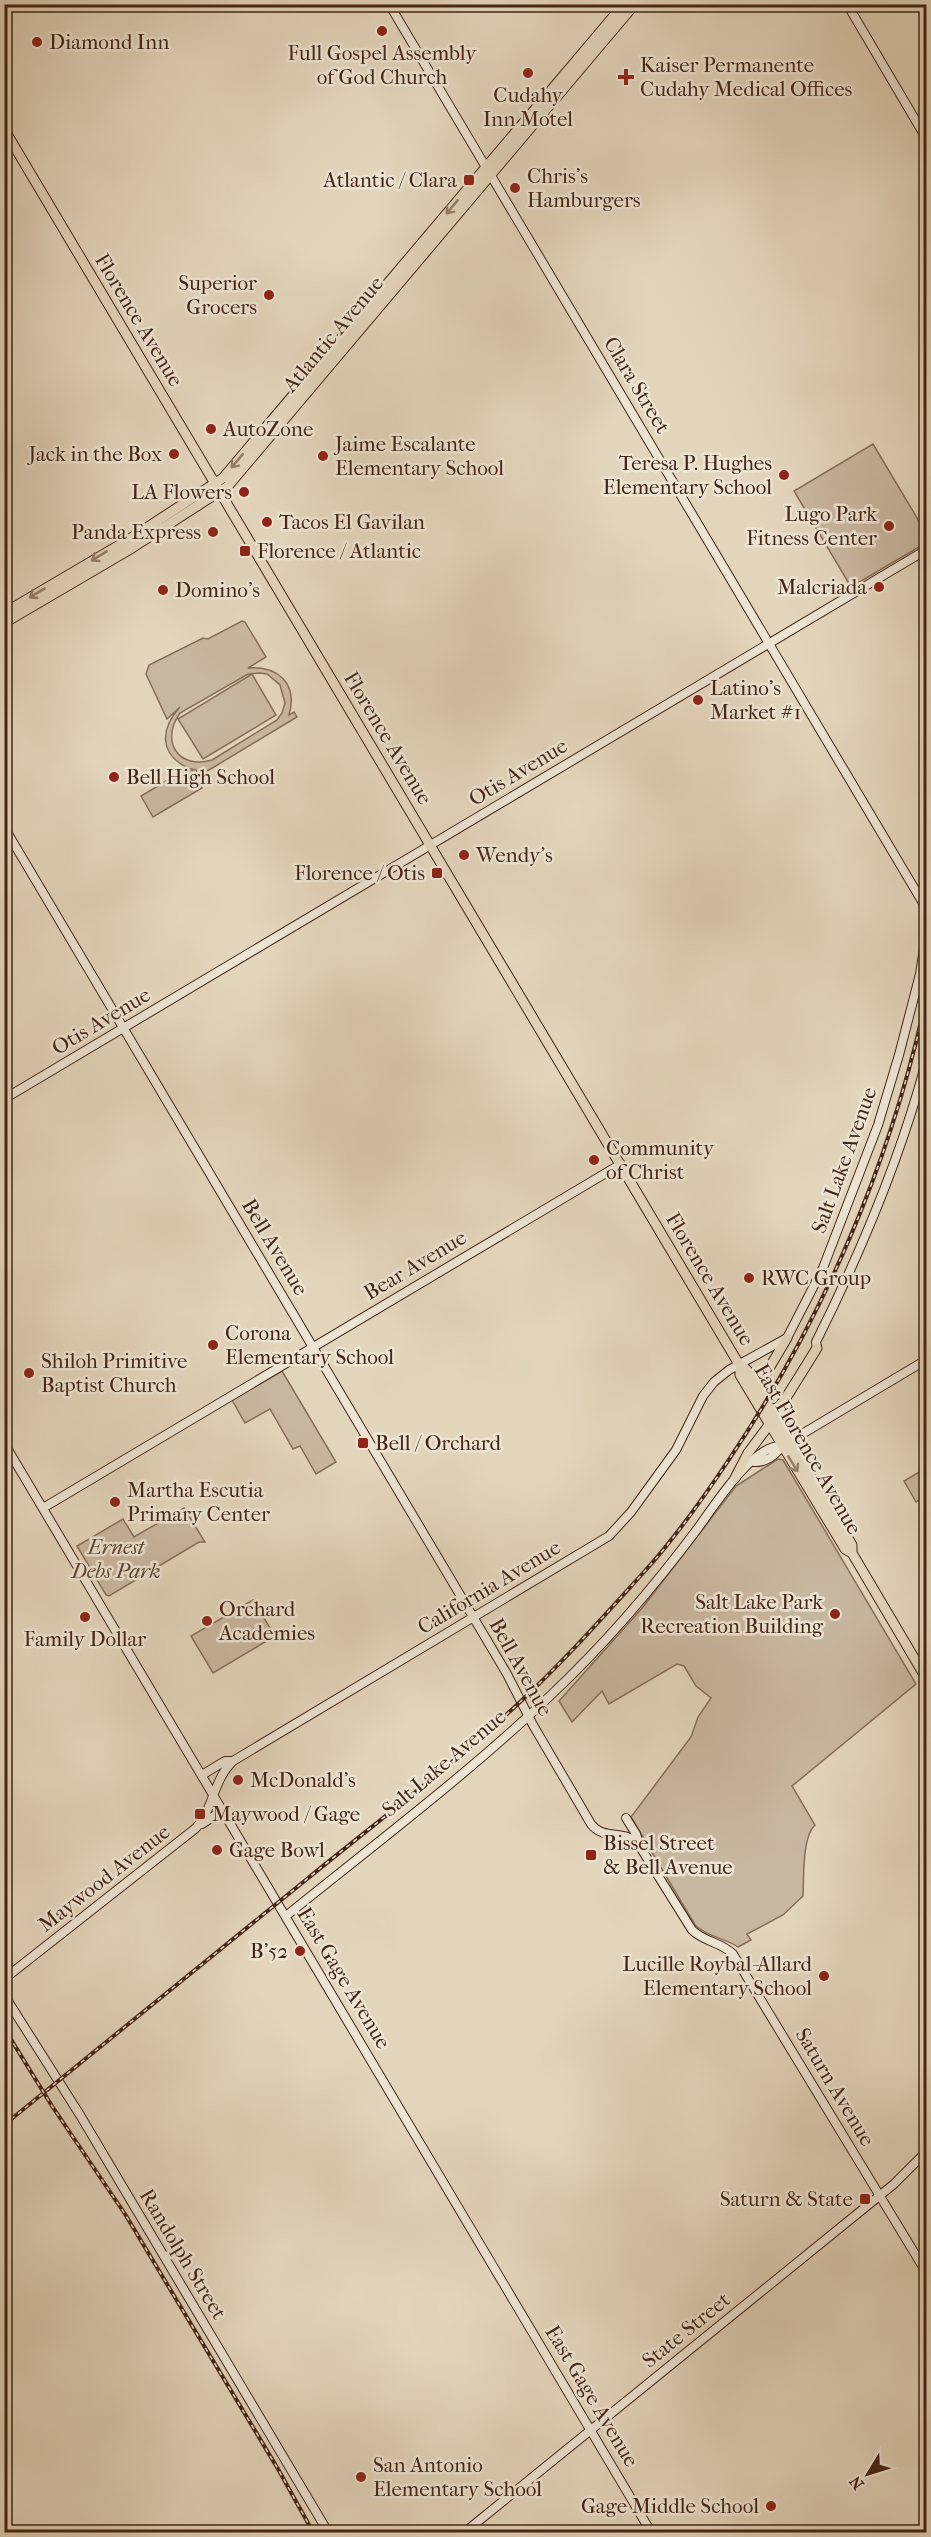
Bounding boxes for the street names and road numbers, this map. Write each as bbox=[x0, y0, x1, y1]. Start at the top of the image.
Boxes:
street label: Florence Avenue bbox=[90, 249, 188, 391]
street label: Atlantic Avenue bbox=[277, 271, 388, 397]
street label: Clara Street bbox=[599, 332, 675, 438]
street label: Florence Avenue bbox=[339, 667, 437, 809]
street label: Otis Avenue bbox=[465, 733, 571, 811]
street label: Otis Avenue bbox=[48, 982, 154, 1060]
street label: Salt Lake Avenue bbox=[806, 1084, 882, 1236]
street label: Bell Avenue bbox=[237, 1195, 313, 1299]
street label: Florence Avenue bbox=[661, 1208, 759, 1350]
street label: Bear Avenue bbox=[360, 1225, 470, 1305]
street label: East Florence Avenue bbox=[749, 1359, 867, 1539]
street label: California Avenue bbox=[413, 1535, 565, 1639]
street label: Bell Avenue bbox=[484, 1614, 558, 1720]
street label: Salt Lake Avenue bbox=[377, 1704, 511, 1822]
street label: Maywood Avenue bbox=[34, 1819, 174, 1937]
street label: East Gage Avenue bbox=[292, 1903, 396, 2053]
street label: Saturn Avenue bbox=[790, 2024, 880, 2150]
street label: Randolph Street bbox=[135, 2184, 232, 2324]
street label: State Street bbox=[637, 2287, 735, 2373]
street label: East Gage Avenue bbox=[540, 2321, 644, 2471]

